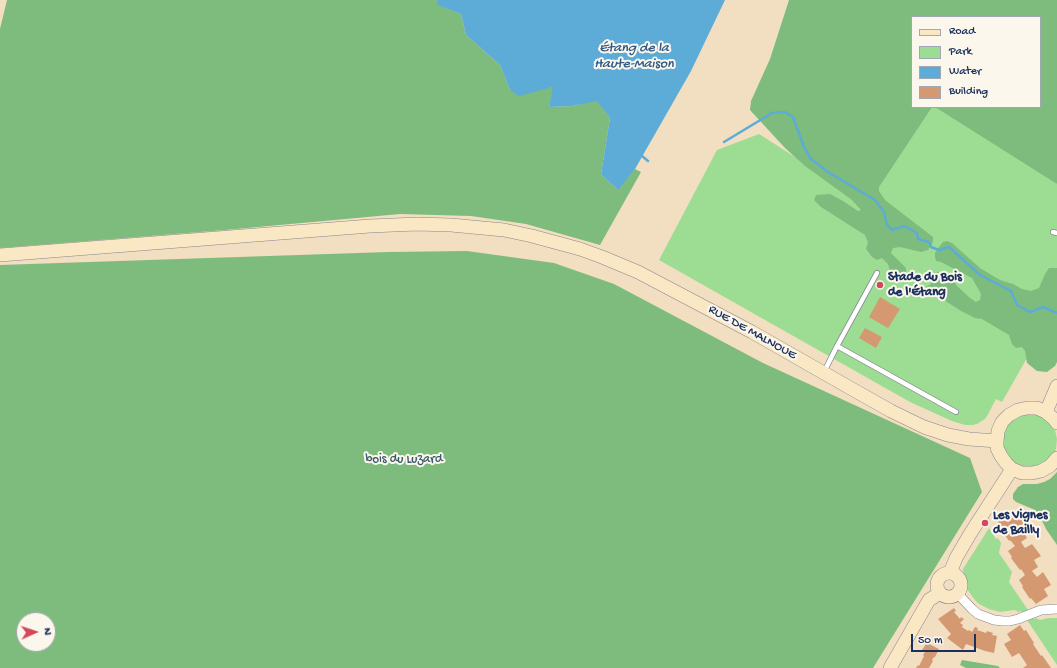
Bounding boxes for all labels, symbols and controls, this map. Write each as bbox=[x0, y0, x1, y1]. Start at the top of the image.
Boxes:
legend bbox=[911, 16, 1041, 108]
text: Road bbox=[949, 25, 975, 39]
water label: Étang de la Haute-Maison bbox=[594, 41, 674, 74]
text: Park bbox=[949, 45, 972, 59]
text: Water bbox=[949, 65, 981, 79]
text: Building bbox=[949, 85, 988, 99]
place label: Stade du Bois de l'Étang bbox=[888, 270, 962, 301]
marker: Stade du Bois de l'Étang bbox=[875, 280, 885, 290]
street label: RUE DE MALNOUE bbox=[705, 302, 799, 364]
park label: bois du Luzard bbox=[365, 452, 443, 468]
place label: Les Vignes de Bailly bbox=[993, 508, 1047, 539]
marker: Les Vignes de Bailly bbox=[980, 518, 990, 528]
north arrow bbox=[16, 612, 56, 652]
scale bar bbox=[913, 626, 978, 652]
text: N bbox=[41, 628, 53, 635]
text: 50 m bbox=[918, 634, 943, 648]

